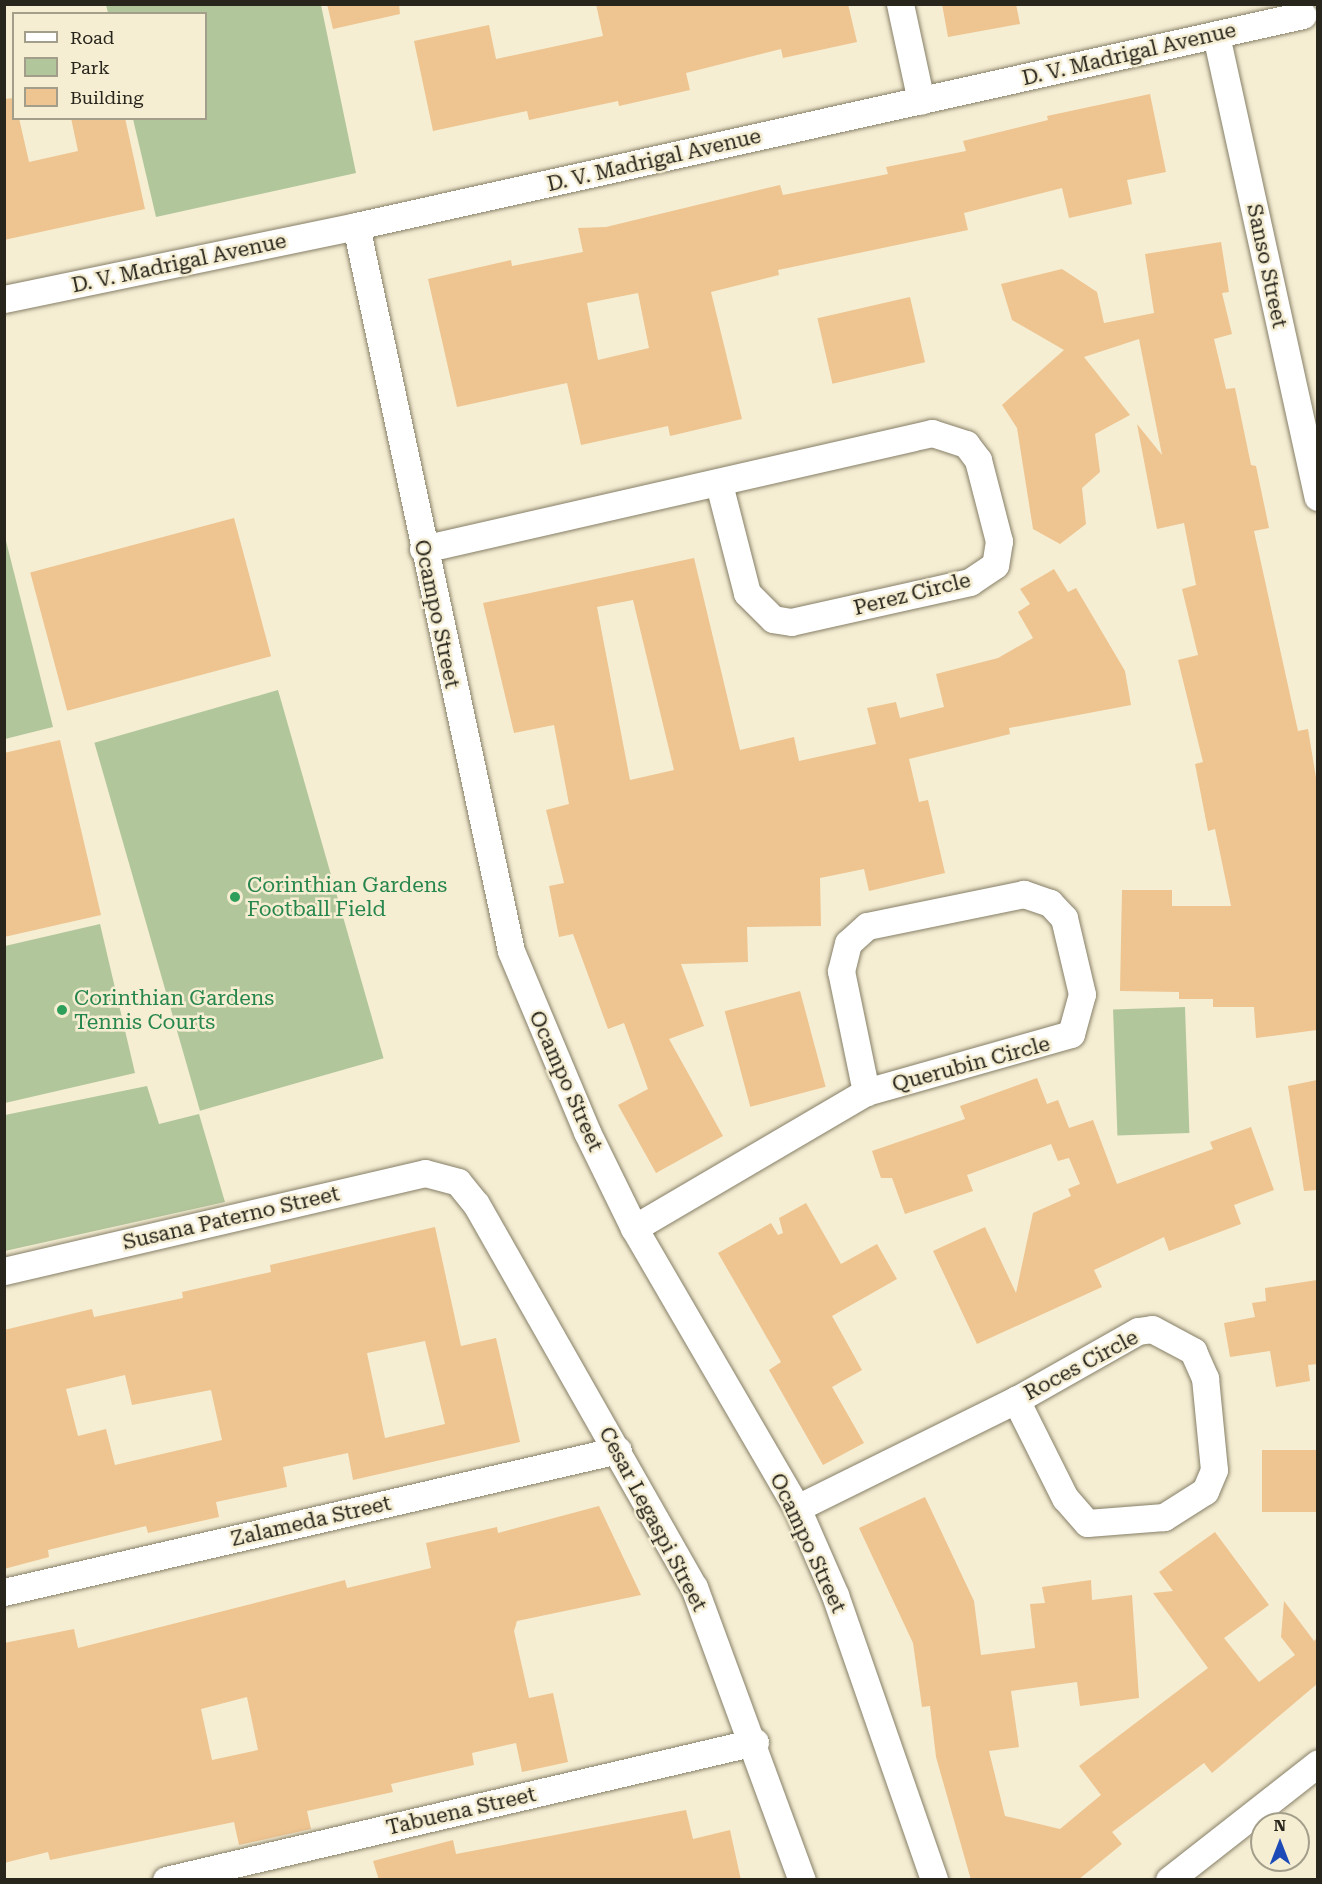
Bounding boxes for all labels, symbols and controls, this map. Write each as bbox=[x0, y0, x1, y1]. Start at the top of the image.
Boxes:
legend bbox=[12, 12, 207, 120]
street label: D. V. Madrigal Avenue bbox=[1020, 17, 1238, 91]
text: Road bbox=[70, 27, 114, 48]
text: Park bbox=[70, 57, 110, 78]
text: Building bbox=[70, 87, 144, 108]
street label: D. V. Madrigal Avenue bbox=[545, 123, 763, 197]
street label: Sanso Street bbox=[1242, 202, 1292, 330]
street label: D. V. Madrigal Avenue bbox=[69, 228, 289, 298]
street label: Ocampo Street bbox=[409, 537, 465, 691]
street label: Perez Circle bbox=[851, 567, 973, 621]
place label: Corinthian Gardens Football Field bbox=[247, 872, 447, 922]
marker: Corinthian Gardens Football Field bbox=[228, 890, 242, 904]
place label: Corinthian Gardens Tennis Courts bbox=[74, 985, 274, 1035]
marker: Corinthian Gardens Tennis Courts bbox=[55, 1003, 69, 1017]
street label: Ocampo Street bbox=[524, 1007, 608, 1155]
street label: Querubin Circle bbox=[889, 1031, 1053, 1097]
street label: Susana Paterno Street bbox=[120, 1181, 342, 1255]
street label: Roces Circle bbox=[1020, 1324, 1142, 1406]
street label: Cesar Legaspi Street bbox=[594, 1422, 712, 1616]
street label: Ocampo Street bbox=[765, 1469, 851, 1617]
street label: Zalameda Street bbox=[228, 1490, 394, 1552]
street label: Tabuena Street bbox=[384, 1782, 538, 1840]
north arrow bbox=[1250, 1812, 1310, 1872]
text: N bbox=[1274, 1816, 1286, 1835]

